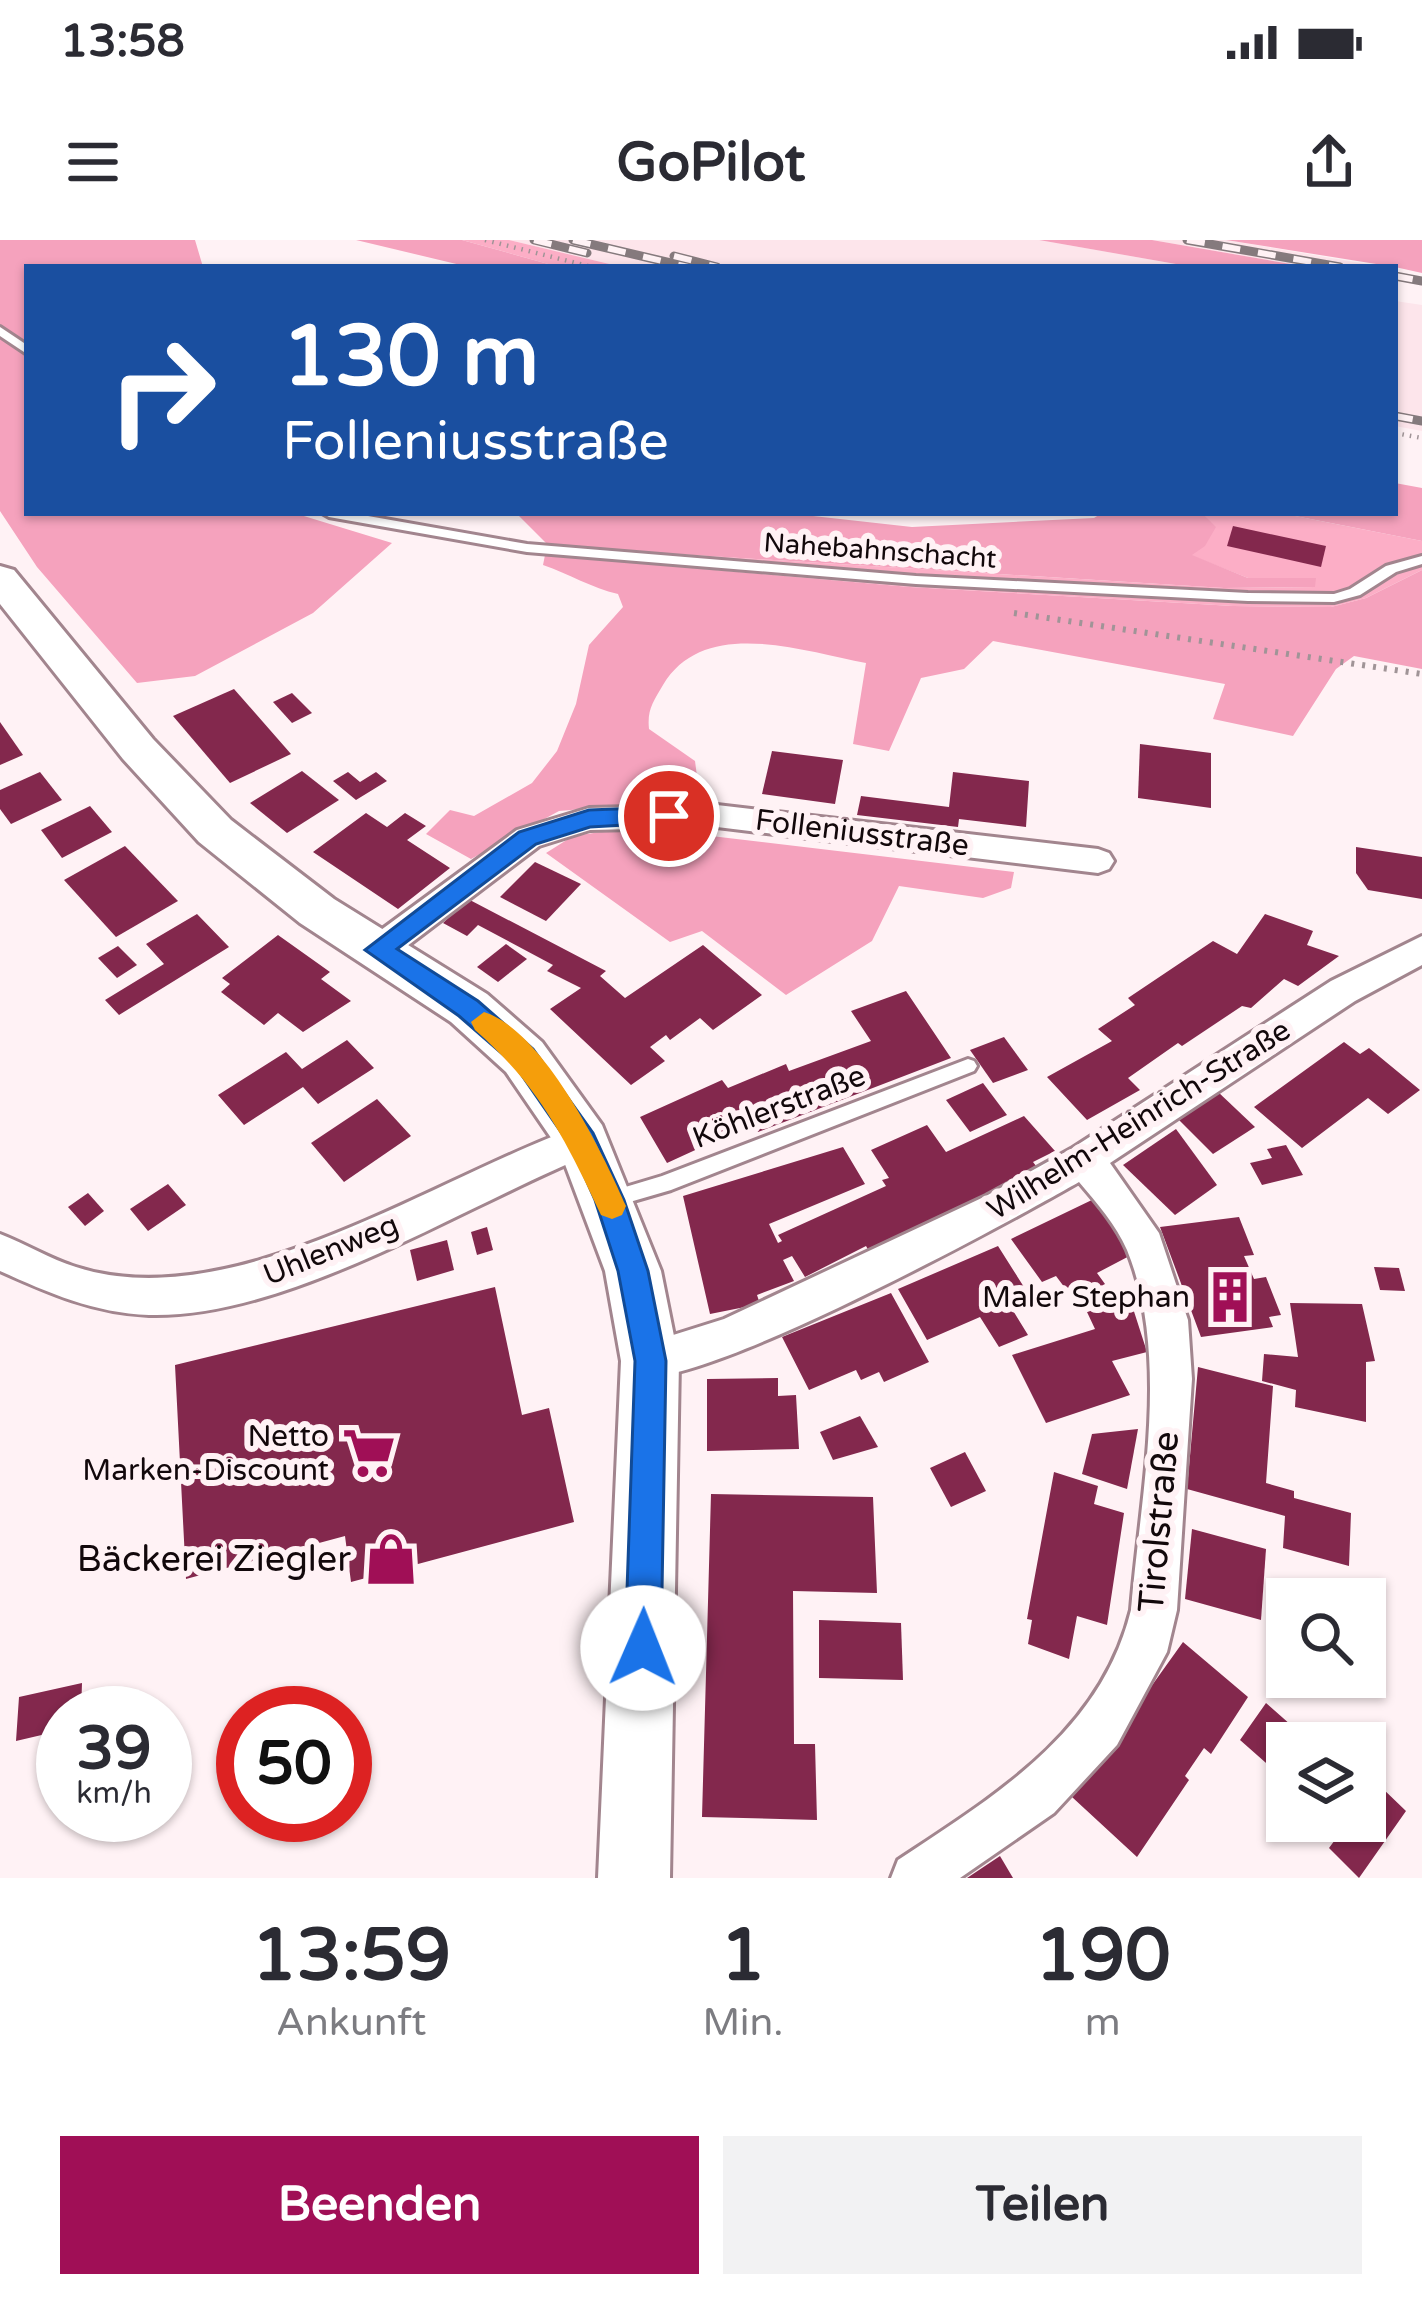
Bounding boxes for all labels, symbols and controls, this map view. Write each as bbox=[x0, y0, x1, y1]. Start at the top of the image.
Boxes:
text: 13:58 bbox=[60, 15, 185, 69]
icon: menu bbox=[60, 129, 126, 195]
icon: share bbox=[1296, 129, 1362, 195]
text: GoPilot bbox=[617, 130, 805, 195]
text: 130 m bbox=[282, 307, 539, 408]
icon: right bbox=[84, 312, 240, 468]
text: Folleniusstraße bbox=[282, 409, 669, 474]
street label: Nahebahnschacht bbox=[762, 526, 998, 576]
pin bbox=[618, 765, 720, 867]
icon: arrive bbox=[636, 783, 702, 849]
street label: Folleniusstraße bbox=[753, 802, 971, 864]
street label: Wilhelm-Heinrich-Straße bbox=[981, 1012, 1297, 1228]
street label: Köhlerstraße bbox=[687, 1057, 871, 1157]
street label: Uhlenweg bbox=[258, 1206, 404, 1294]
building icon: Maler Stephan bbox=[1201, 1268, 1259, 1326]
place label: Maler Stephan bbox=[982, 1279, 1190, 1316]
place label: Netto Marken-Discount bbox=[82, 1418, 329, 1489]
supermarket icon: Netto Marken-Discount bbox=[340, 1424, 398, 1482]
street label: Tirolstraße bbox=[1130, 1430, 1188, 1614]
shop icon: Bäckerei Ziegler bbox=[362, 1530, 420, 1588]
place label: Bäckerei Ziegler bbox=[77, 1538, 351, 1581]
map controls bbox=[1266, 1578, 1386, 1842]
button: search bbox=[1266, 1578, 1386, 1698]
position arrow bbox=[580, 1585, 706, 1711]
speed limit sign: 50 bbox=[216, 1686, 372, 1842]
text: 39 bbox=[76, 1713, 152, 1785]
button: layers bbox=[1266, 1722, 1386, 1842]
text: km/h bbox=[76, 1775, 152, 1812]
text: 13:59 bbox=[251, 1913, 451, 2000]
text: 1 bbox=[720, 1913, 766, 2000]
text: 190 bbox=[1035, 1913, 1171, 2000]
text: Ankunft bbox=[276, 1999, 426, 2046]
text: Min. bbox=[703, 1999, 783, 2046]
text: m bbox=[1085, 1999, 1121, 2046]
button: Beenden bbox=[60, 2136, 699, 2274]
button: Teilen bbox=[723, 2136, 1362, 2274]

